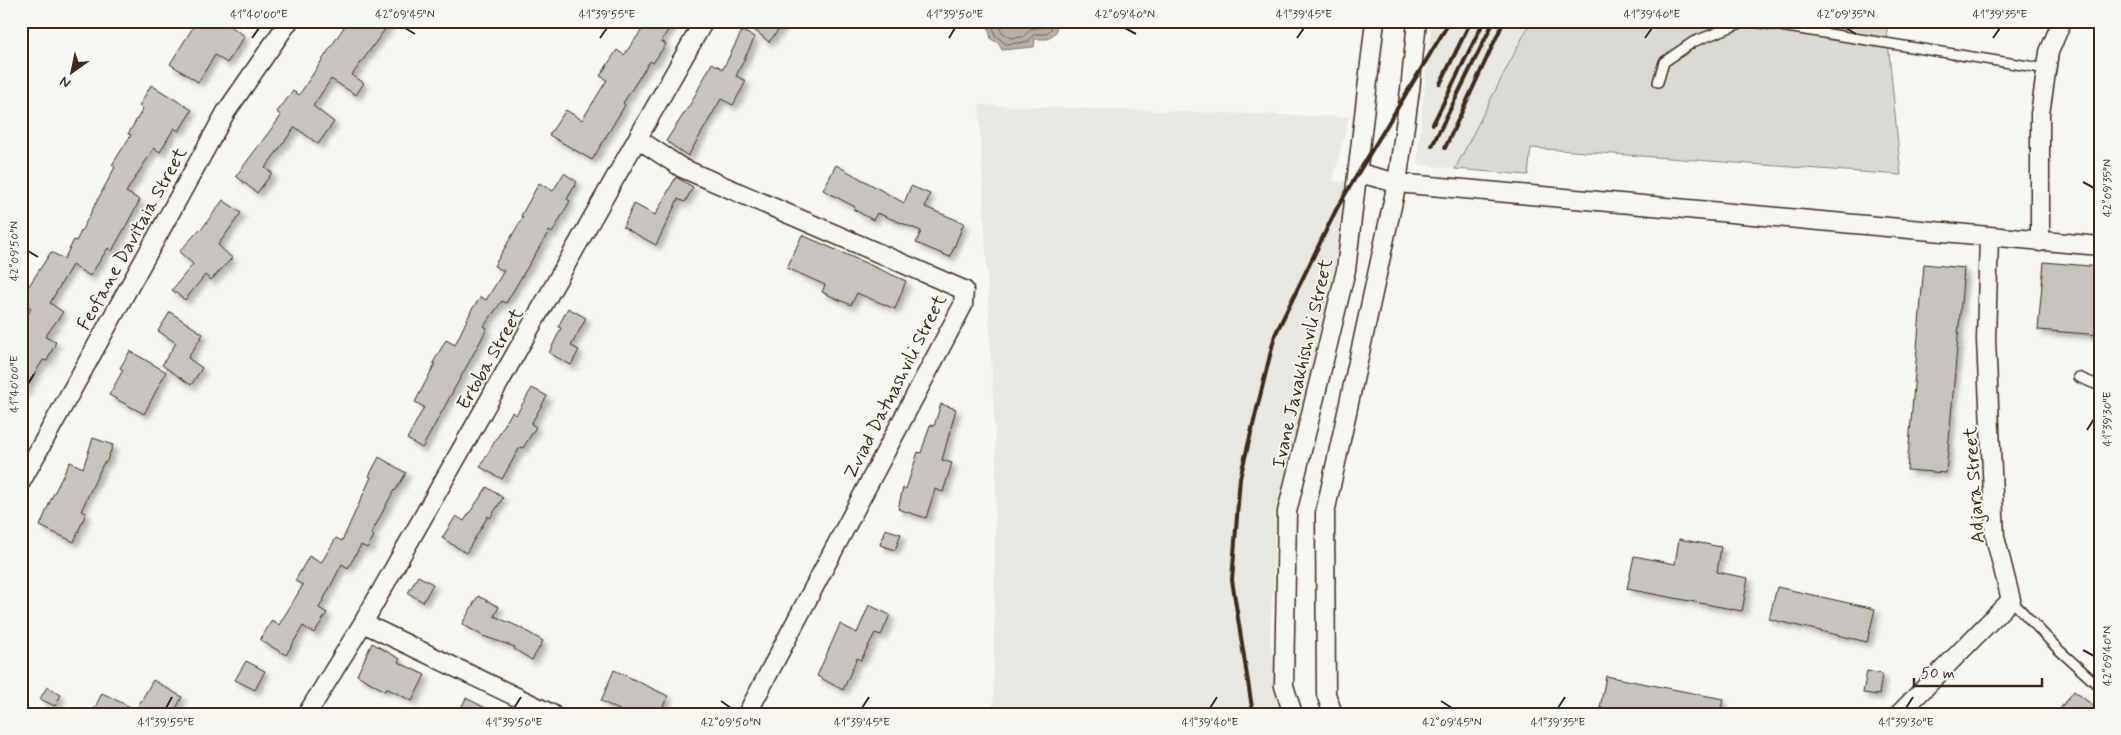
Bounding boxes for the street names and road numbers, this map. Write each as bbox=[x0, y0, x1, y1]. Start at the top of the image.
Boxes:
street label: Feofane Davitaia Street bbox=[72, 143, 193, 335]
street label: Ivane Javakhishvili Street bbox=[1266, 256, 1339, 471]
street label: Zviad Datuashvili Street bbox=[838, 290, 953, 483]
street label: Ertoba Street bbox=[451, 303, 530, 414]
street label: Adjara Street bbox=[1958, 426, 1992, 544]

